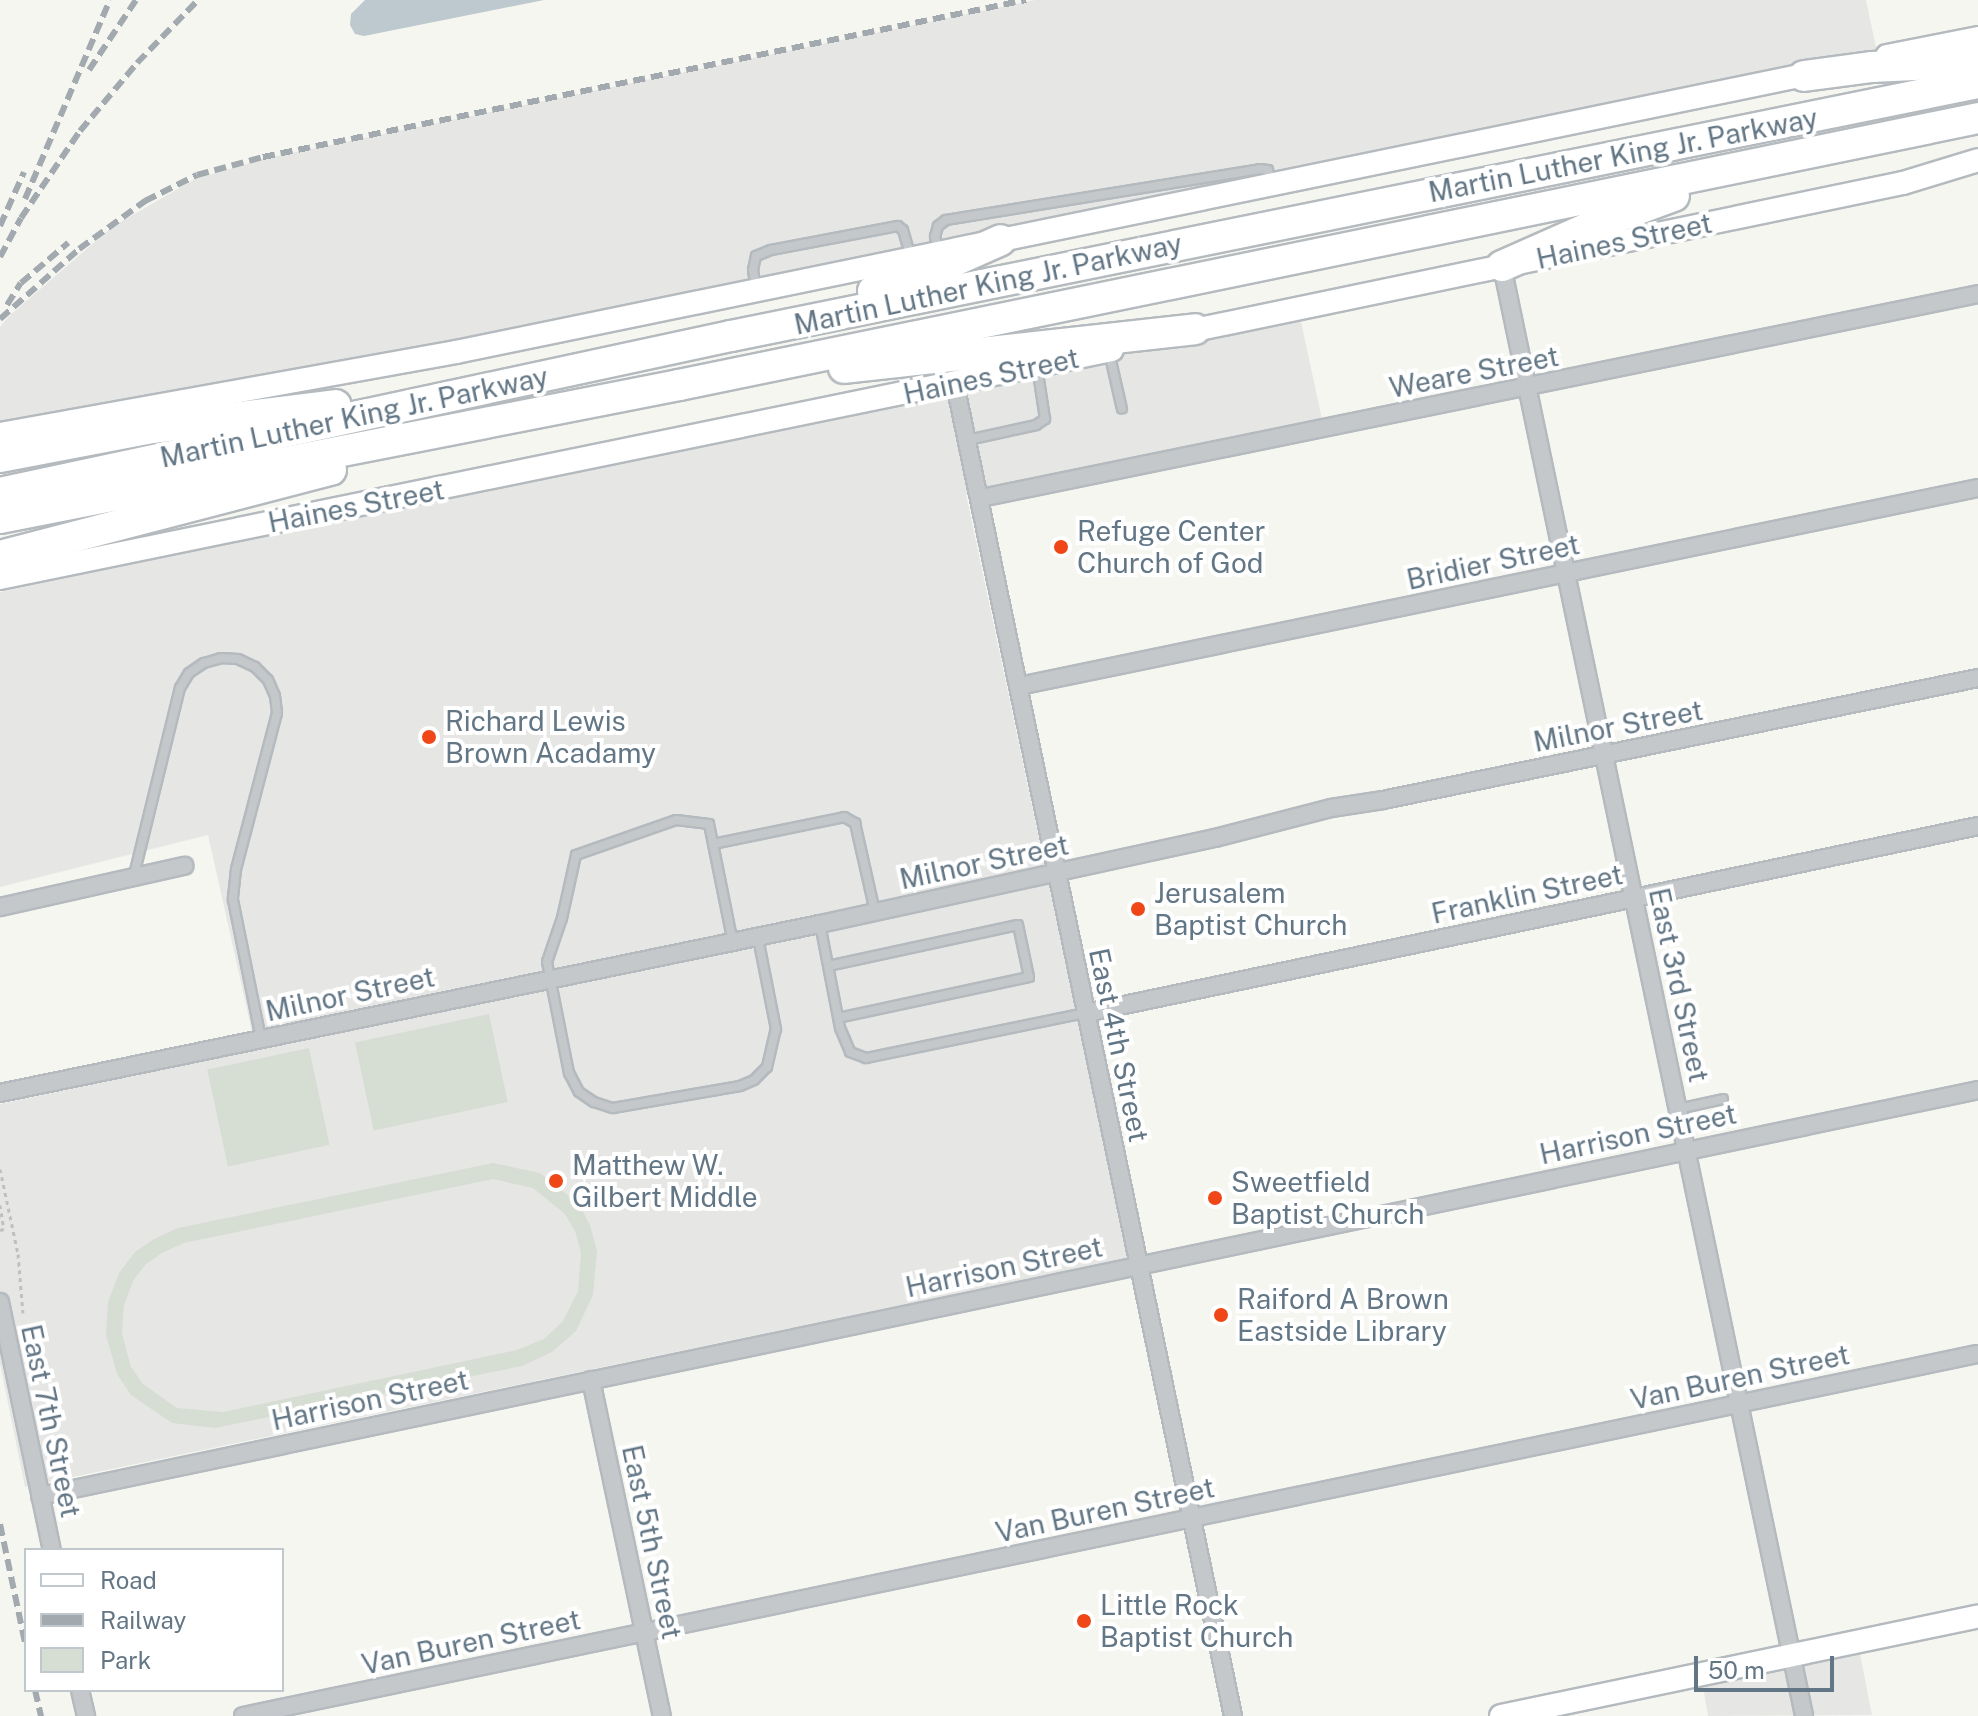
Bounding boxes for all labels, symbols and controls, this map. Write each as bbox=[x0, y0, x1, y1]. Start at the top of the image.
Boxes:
street label: Martin Luther King Jr. Parkway bbox=[1425, 101, 1821, 209]
street label: Haines Street bbox=[1533, 206, 1715, 276]
street label: Martin Luther King Jr. Parkway bbox=[791, 226, 1185, 342]
street label: Weare Street bbox=[1386, 339, 1562, 405]
street label: Haines Street bbox=[900, 341, 1082, 411]
street label: Martin Luther King Jr. Parkway bbox=[157, 359, 551, 475]
street label: Haines Street bbox=[265, 472, 447, 540]
place label: Refuge Center Church of God bbox=[1077, 514, 1266, 580]
street label: Bridier Street bbox=[1403, 527, 1583, 597]
marker: Refuge Center Church of God bbox=[1052, 538, 1070, 556]
street label: Milnor Street bbox=[1530, 693, 1706, 759]
place label: Richard Lewis Brown Acadamy bbox=[445, 704, 656, 770]
marker: Richard Lewis Brown Acadamy bbox=[420, 728, 438, 746]
street label: Milnor Street bbox=[896, 828, 1072, 896]
street label: Franklin Street bbox=[1428, 857, 1626, 931]
place label: Jerusalem Baptist Church bbox=[1154, 876, 1347, 942]
street label: East 3rd Street bbox=[1642, 885, 1716, 1085]
marker: Jerusalem Baptist Church bbox=[1129, 900, 1147, 918]
street label: East 4th Street bbox=[1082, 945, 1156, 1145]
street label: Milnor Street bbox=[262, 960, 438, 1028]
street label: Harrison Street bbox=[1536, 1097, 1740, 1171]
place label: Matthew W. Gilbert Middle bbox=[572, 1148, 758, 1214]
place label: Sweetfield Baptist Church bbox=[1231, 1165, 1424, 1231]
marker: Matthew W. Gilbert Middle bbox=[547, 1172, 565, 1190]
marker: Sweetfield Baptist Church bbox=[1206, 1189, 1224, 1207]
street label: Harrison Street bbox=[902, 1230, 1106, 1304]
place label: Raiford A Brown Eastside Library bbox=[1237, 1282, 1449, 1348]
marker: Raiford A Brown Eastside Library bbox=[1212, 1306, 1230, 1324]
street label: East 7th Street bbox=[14, 1321, 88, 1521]
street label: Van Buren Street bbox=[1628, 1337, 1852, 1417]
street label: Harrison Street bbox=[268, 1363, 472, 1437]
street label: East 5th Street bbox=[615, 1442, 689, 1642]
street label: Van Buren Street bbox=[993, 1470, 1217, 1550]
legend bbox=[24, 1548, 284, 1692]
text: Road bbox=[100, 1566, 157, 1594]
place label: Little Rock Baptist Church bbox=[1100, 1588, 1293, 1654]
street label: Van Buren Street bbox=[359, 1602, 583, 1682]
text: Railway bbox=[100, 1606, 186, 1634]
marker: Little Rock Baptist Church bbox=[1075, 1612, 1093, 1630]
scale bar bbox=[1698, 1640, 1838, 1690]
text: Park bbox=[100, 1646, 151, 1674]
text: 50 m bbox=[1708, 1656, 1765, 1684]

